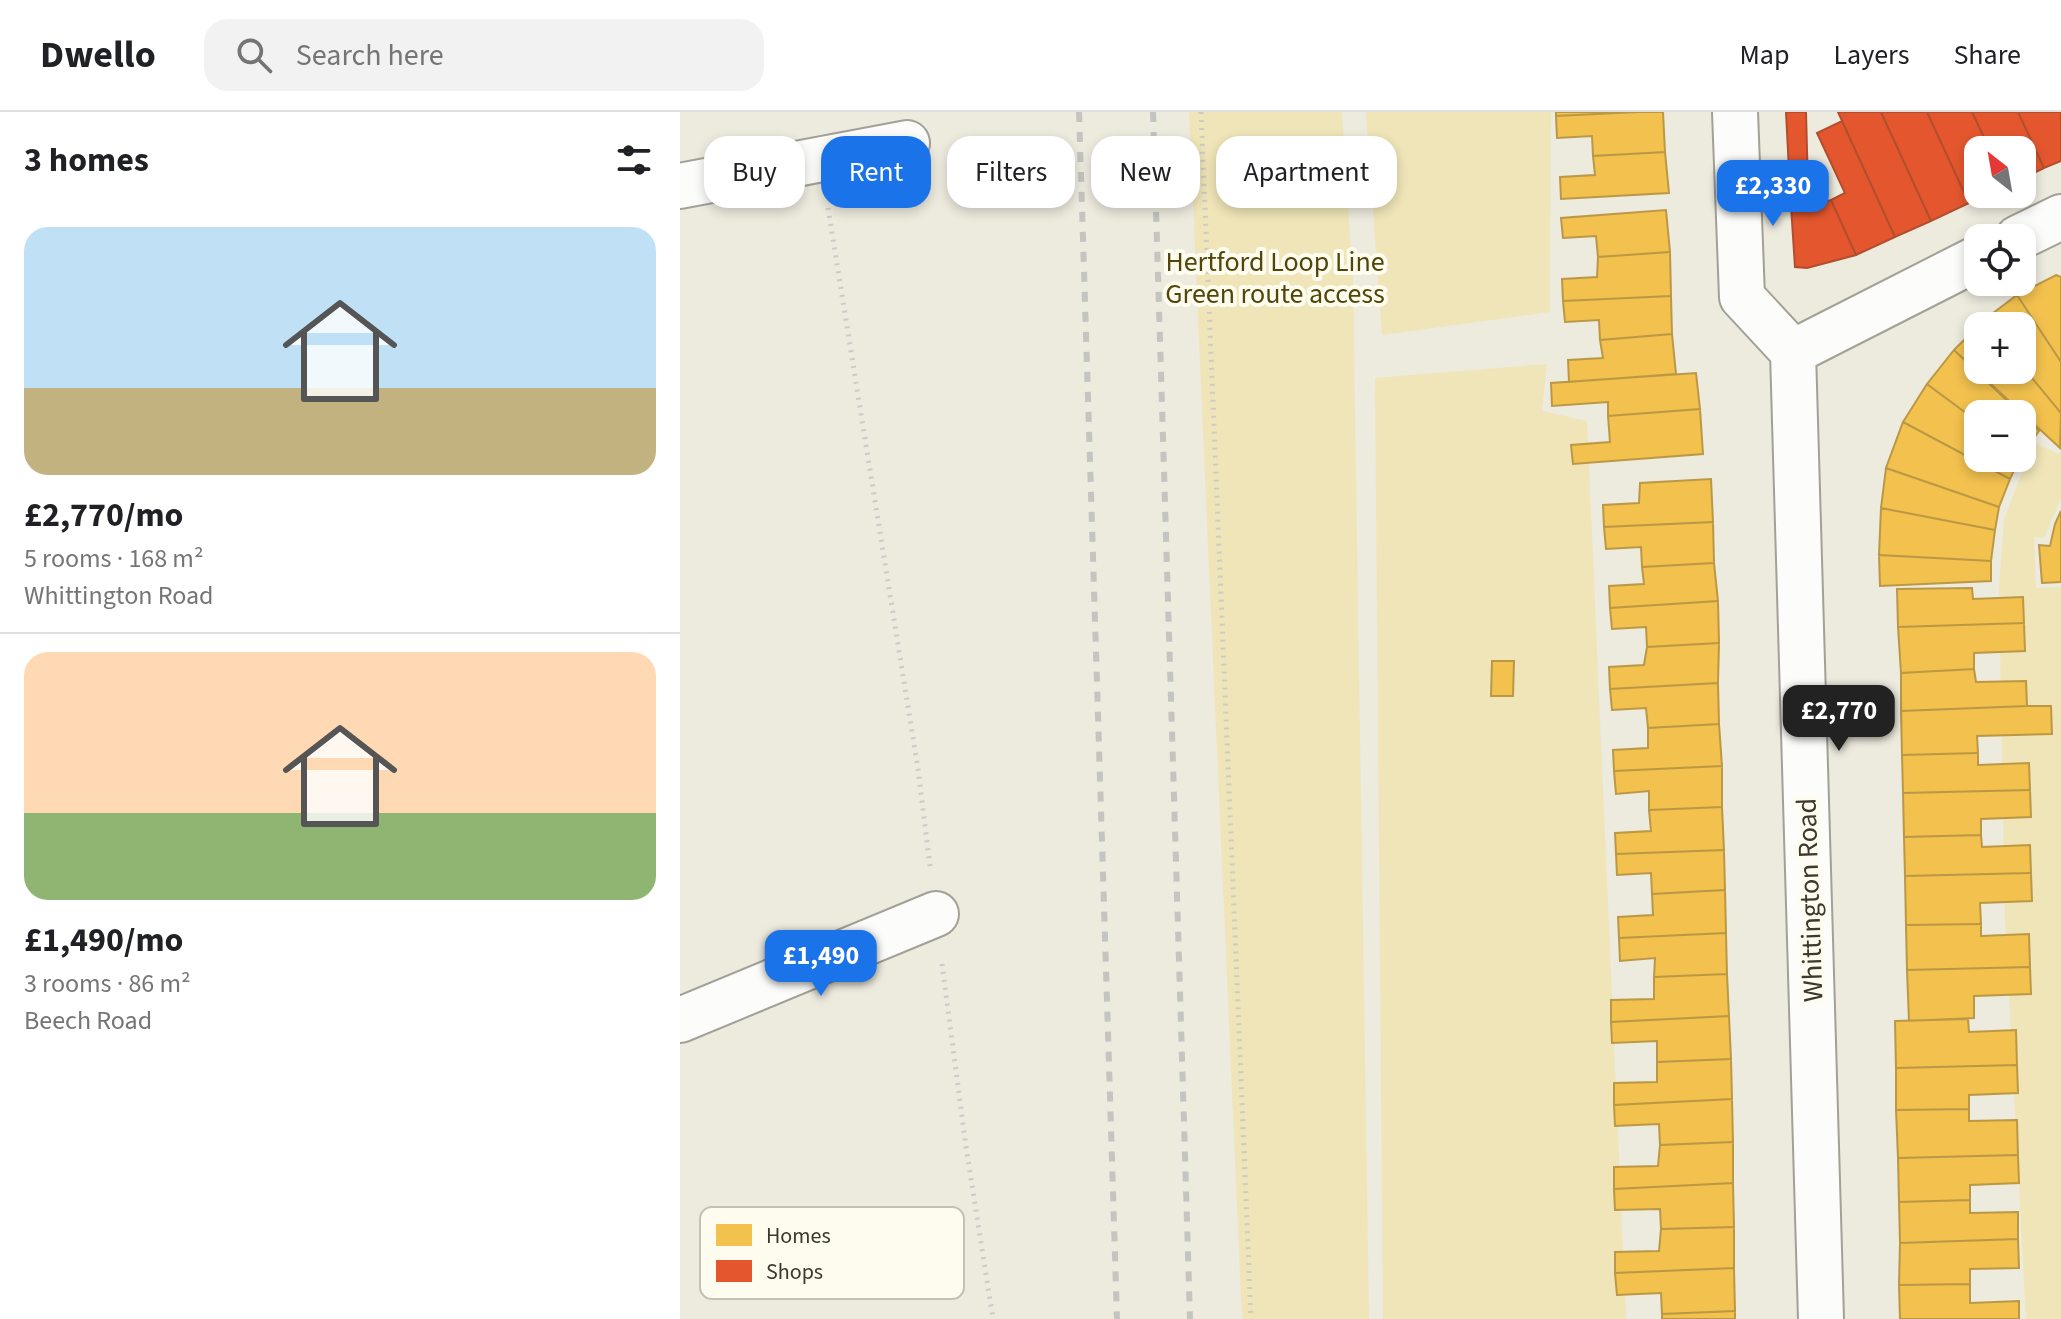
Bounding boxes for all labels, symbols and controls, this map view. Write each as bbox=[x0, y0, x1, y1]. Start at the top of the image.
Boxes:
search box bbox=[204, 19, 764, 91]
text: Dwello bbox=[40, 28, 156, 82]
icon: search bbox=[232, 33, 276, 77]
text: Search here bbox=[296, 34, 444, 77]
text: Map bbox=[1739, 35, 1789, 75]
text: Layers bbox=[1833, 35, 1909, 75]
text: Share bbox=[1953, 35, 2021, 75]
text: 3 homes bbox=[24, 136, 149, 185]
chip: Buy bbox=[704, 136, 805, 208]
chip: Rent bbox=[821, 136, 931, 208]
chip: Filters bbox=[947, 136, 1075, 208]
chip: New bbox=[1091, 136, 1200, 208]
chip: Apartment bbox=[1216, 136, 1397, 208]
north arrow bbox=[1964, 136, 2036, 208]
map controls bbox=[1964, 136, 2036, 472]
icon: filters bbox=[612, 138, 656, 182]
pin: £2,330 bbox=[1708, 160, 1838, 228]
text: £2,330 bbox=[1735, 167, 1811, 204]
button: locate bbox=[1964, 224, 2036, 296]
park label: Hertford Loop Line Green route access bbox=[1165, 242, 1385, 314]
icon: home bbox=[268, 279, 412, 423]
button: + bbox=[1964, 312, 2036, 384]
button: − bbox=[1964, 400, 2036, 472]
text: £2,770/mo bbox=[24, 491, 184, 540]
text: 5 rooms · 168 m² bbox=[24, 540, 203, 577]
text: Whittington Road bbox=[24, 577, 214, 614]
pin: £2,770 bbox=[1774, 685, 1904, 753]
text: £2,770 bbox=[1801, 692, 1877, 729]
icon: home bbox=[268, 704, 412, 848]
street label: Whittington Road bbox=[1786, 797, 1834, 1003]
text: £1,490/mo bbox=[24, 916, 184, 965]
pin: £1,490 bbox=[756, 930, 886, 998]
text: £1,490 bbox=[783, 937, 859, 974]
text: 3 rooms · 86 m² bbox=[24, 965, 191, 1002]
text: Beech Road bbox=[24, 1002, 152, 1039]
legend bbox=[700, 1207, 964, 1299]
text: Homes bbox=[766, 1220, 831, 1252]
text: Shops bbox=[766, 1256, 823, 1288]

